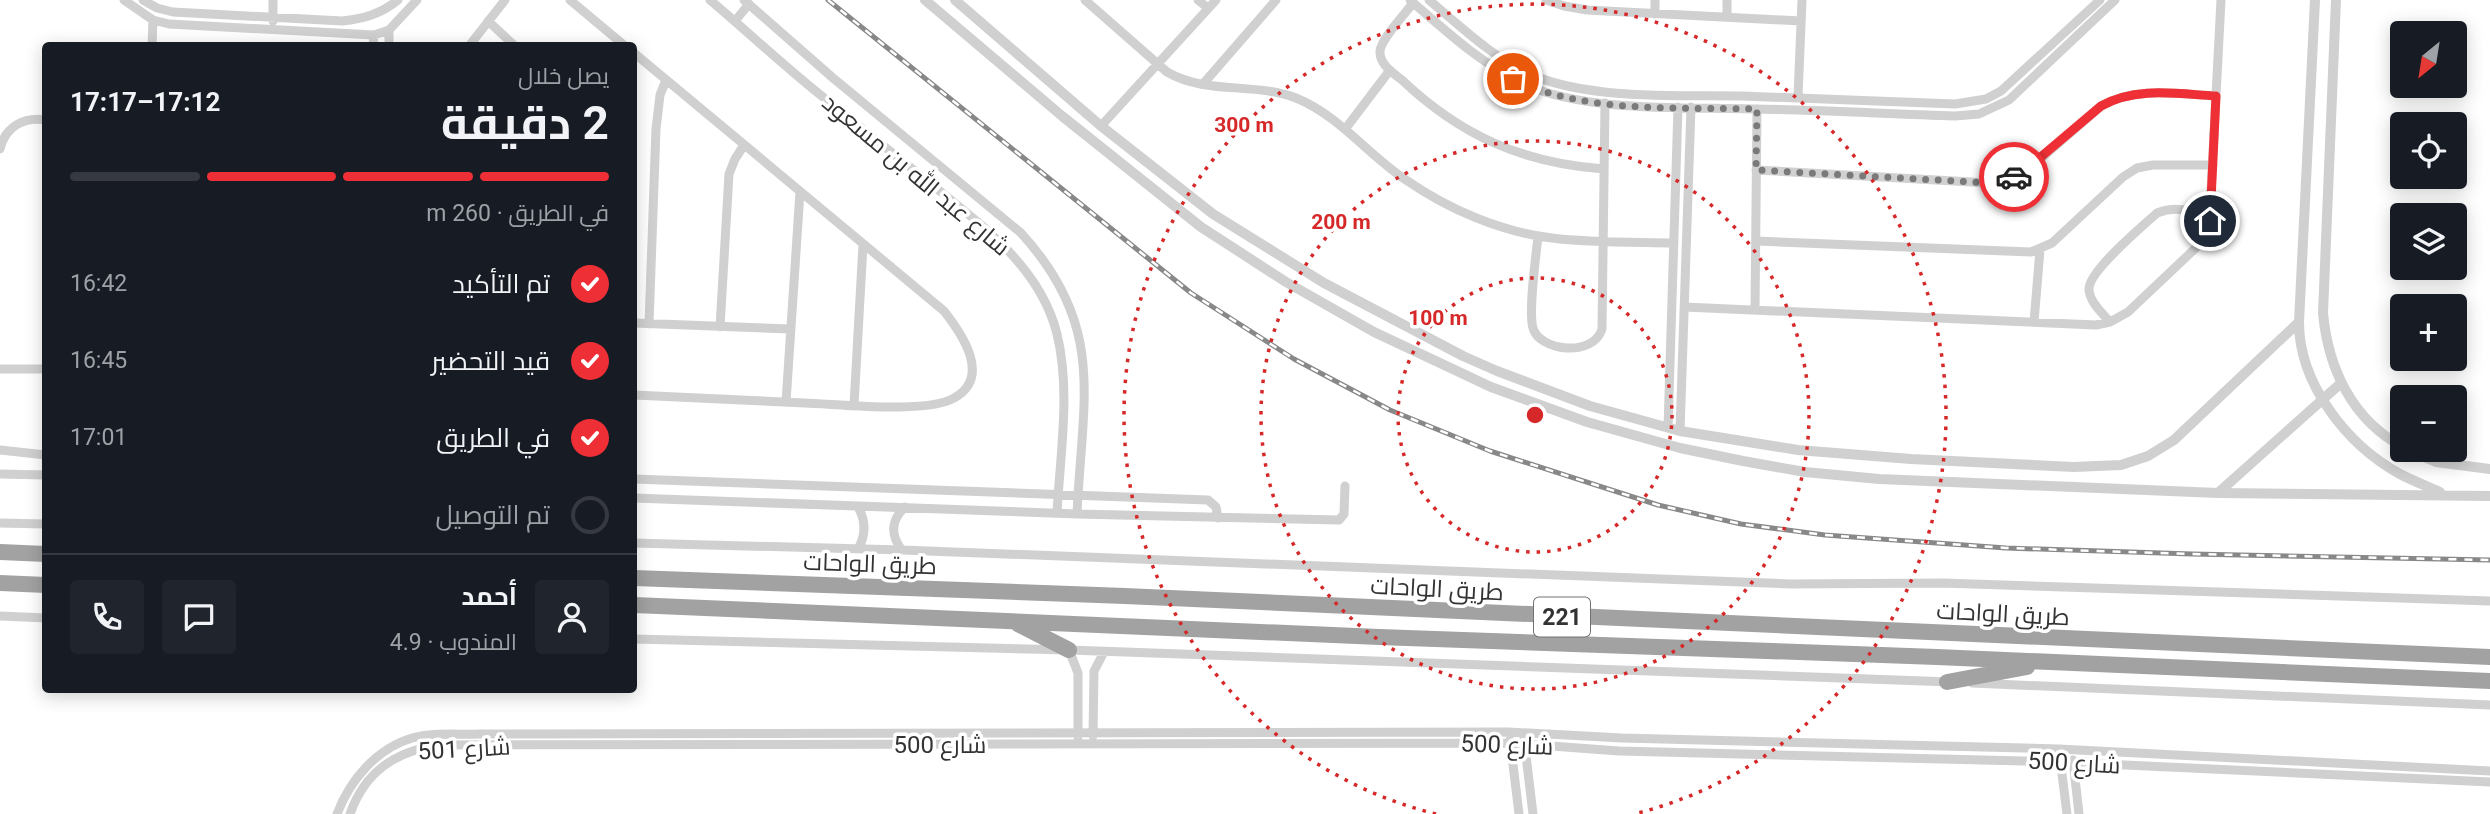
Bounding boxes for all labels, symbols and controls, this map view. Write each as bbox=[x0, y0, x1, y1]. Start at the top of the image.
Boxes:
north arrow bbox=[2390, 21, 2468, 98]
map controls bbox=[2390, 21, 2467, 462]
pin bbox=[1483, 49, 1543, 109]
icon: bag bbox=[1494, 60, 1532, 98]
text: يصل خلال bbox=[518, 63, 609, 90]
text: 17:12–17:17 bbox=[70, 87, 220, 117]
street label: شارع عبد الله بن مسعود bbox=[815, 87, 1017, 263]
text: 2 دقيقة bbox=[441, 96, 609, 150]
button: locate bbox=[2390, 112, 2467, 189]
text: 300 m bbox=[1214, 113, 1274, 137]
courier bbox=[1979, 142, 2049, 212]
icon: car bbox=[1995, 158, 2033, 196]
pin bbox=[2180, 191, 2240, 251]
text: في الطريق · 260 m bbox=[426, 200, 609, 227]
icon: home bbox=[2191, 202, 2229, 240]
button: layers bbox=[2390, 203, 2467, 280]
text: 200 m bbox=[1311, 210, 1371, 234]
icon: check bbox=[571, 265, 609, 303]
text: تم التأكيد bbox=[452, 269, 550, 299]
text: 16:42 bbox=[70, 270, 127, 297]
button: + bbox=[2390, 294, 2467, 371]
text: 100 m bbox=[1408, 306, 1468, 330]
icon: check bbox=[571, 342, 609, 380]
text: قيد التحضير bbox=[431, 346, 550, 376]
text: 16:45 bbox=[70, 347, 127, 374]
button: − bbox=[2390, 385, 2467, 462]
centre of rings bbox=[1523, 403, 1547, 427]
icon: check bbox=[571, 419, 609, 457]
text: في الطريق bbox=[436, 423, 550, 453]
text: 17:01 bbox=[70, 424, 127, 451]
text: تم التوصيل bbox=[436, 500, 550, 530]
street label: طريق الواحات bbox=[803, 548, 937, 581]
street label: طريق الواحات bbox=[1370, 572, 1504, 607]
button: phone bbox=[70, 580, 144, 654]
button: chat bbox=[162, 580, 236, 654]
button: person bbox=[535, 580, 609, 654]
text: أحمد bbox=[461, 581, 517, 611]
road number: 221 bbox=[1534, 597, 1590, 636]
street label: طريق الواحات bbox=[1936, 597, 2070, 632]
text: المندوب · 4.9 bbox=[390, 629, 517, 656]
street label: شارع 500 bbox=[1460, 729, 1554, 763]
street label: شارع 500 bbox=[894, 731, 986, 761]
street label: شارع 501 bbox=[417, 733, 511, 767]
street label: شارع 500 bbox=[2027, 747, 2121, 781]

